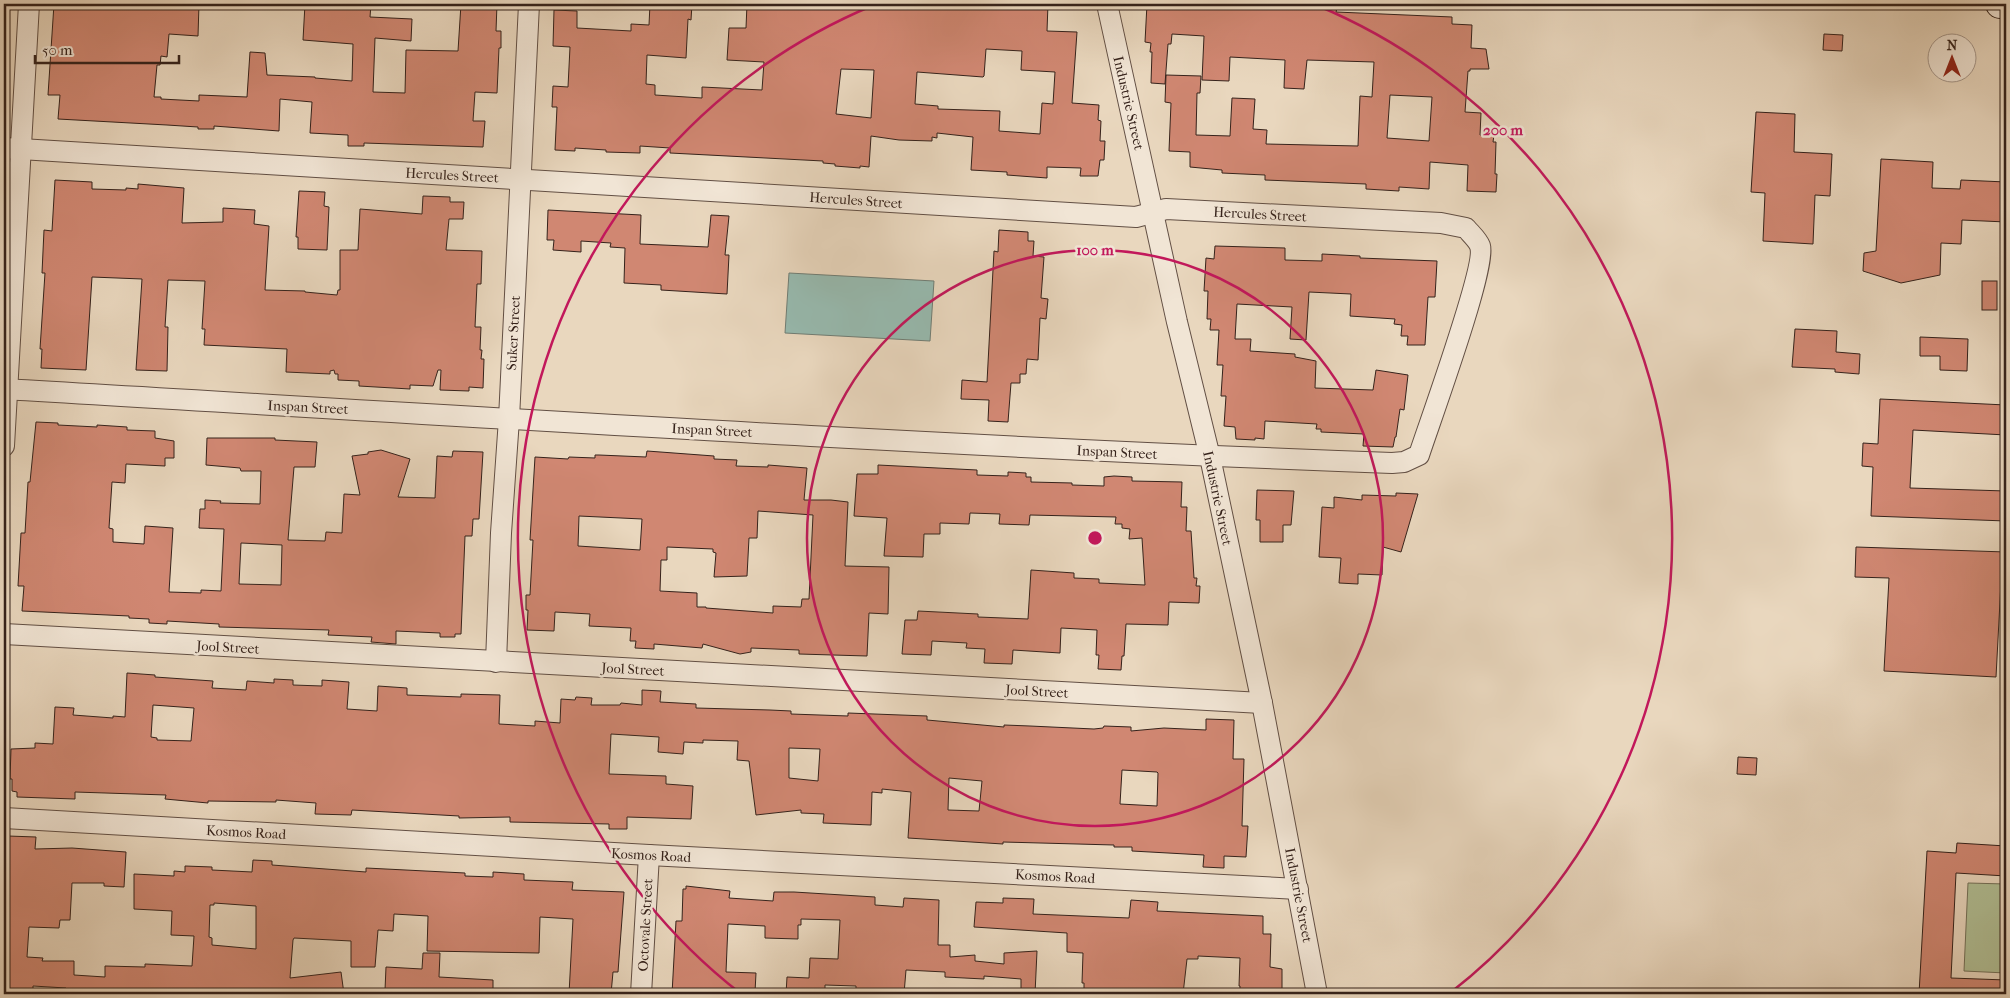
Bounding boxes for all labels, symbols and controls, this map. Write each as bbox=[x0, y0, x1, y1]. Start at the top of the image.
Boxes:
scale bar bbox=[35, 32, 179, 64]
north arrow bbox=[1928, 32, 1978, 82]
text: N bbox=[1947, 37, 1958, 54]
text: 50 m bbox=[42, 41, 73, 59]
street label: Industrie Street bbox=[1109, 54, 1148, 152]
text: 200 m bbox=[1483, 121, 1523, 139]
street label: Hercules Street bbox=[405, 165, 499, 186]
street label: Hercules Street bbox=[809, 189, 903, 212]
street label: Hercules Street bbox=[1213, 204, 1307, 225]
text: 100 m bbox=[1076, 241, 1114, 259]
street label: Suker Street bbox=[503, 295, 524, 371]
street label: Inspan Street bbox=[267, 397, 349, 418]
street label: Inspan Street bbox=[671, 420, 753, 441]
street label: Inspan Street bbox=[1076, 442, 1158, 463]
street label: Industrie Street bbox=[1199, 449, 1236, 547]
centre of rings bbox=[1086, 529, 1104, 547]
street label: Jool Street bbox=[195, 637, 260, 658]
street label: Jool Street bbox=[600, 659, 665, 680]
street label: Jool Street bbox=[1004, 681, 1069, 702]
street label: Kosmos Road bbox=[205, 822, 287, 843]
street label: Kosmos Road bbox=[610, 845, 692, 866]
street label: Industrie Street bbox=[1281, 846, 1316, 944]
street label: Kosmos Road bbox=[1014, 866, 1096, 887]
street label: Octovale Street bbox=[635, 878, 656, 972]

